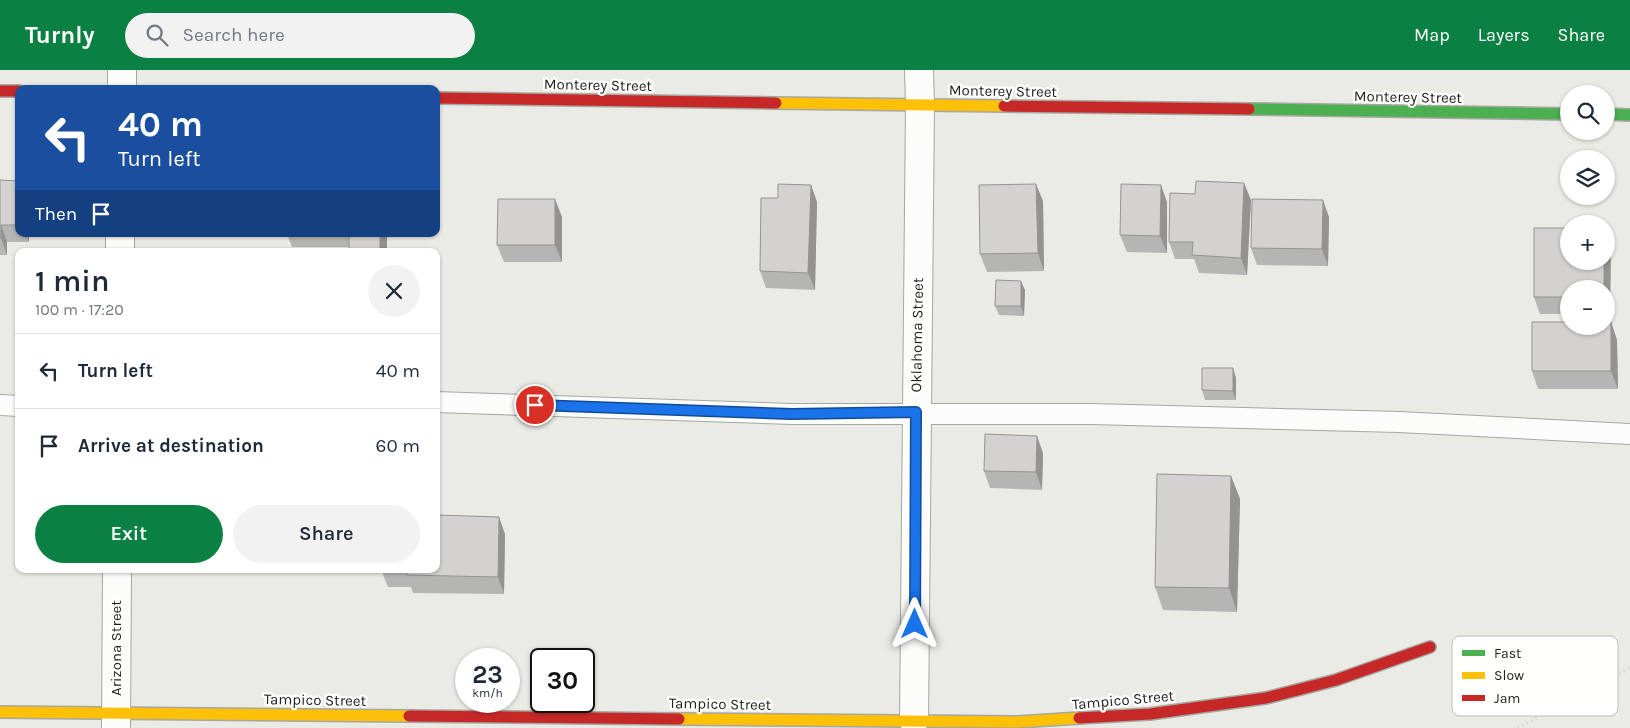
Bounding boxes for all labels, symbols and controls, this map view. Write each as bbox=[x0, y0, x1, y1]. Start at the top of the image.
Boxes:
search box bbox=[125, 13, 475, 58]
text: Turnly bbox=[25, 21, 95, 49]
icon: search bbox=[143, 21, 171, 49]
text: Search here bbox=[183, 24, 285, 46]
text: Map bbox=[1414, 24, 1450, 46]
text: Layers bbox=[1478, 24, 1530, 46]
text: Share bbox=[1558, 24, 1605, 46]
street label: Monterey Street bbox=[544, 75, 653, 95]
street label: Monterey Street bbox=[949, 81, 1058, 101]
map controls bbox=[1560, 85, 1615, 335]
button: search bbox=[1560, 85, 1615, 140]
street label: Monterey Street bbox=[1354, 87, 1463, 107]
text: 40 m bbox=[118, 104, 203, 145]
icon: left bbox=[35, 105, 100, 170]
text: Turn left bbox=[118, 146, 201, 172]
button: layers bbox=[1560, 150, 1615, 205]
icon: arrive bbox=[87, 200, 115, 228]
text: Then bbox=[35, 203, 77, 225]
button: + bbox=[1560, 215, 1615, 270]
text: 1 min bbox=[35, 263, 109, 299]
button: close bbox=[368, 265, 420, 317]
street label: Oklahoma Street bbox=[907, 277, 927, 393]
button: − bbox=[1560, 280, 1615, 335]
text: 100 m · 17:20 bbox=[35, 300, 124, 319]
icon: left bbox=[35, 357, 63, 385]
text: Turn left bbox=[78, 360, 153, 382]
text: 40 m bbox=[376, 360, 420, 382]
pin bbox=[514, 384, 556, 426]
icon: arrive bbox=[521, 391, 549, 419]
icon: arrive bbox=[35, 432, 63, 460]
text: Arrive at destination bbox=[78, 435, 264, 457]
text: 60 m bbox=[376, 435, 420, 457]
button: Exit bbox=[35, 505, 223, 563]
button: Share bbox=[233, 505, 420, 563]
position arrow bbox=[888, 597, 940, 649]
street label: Arizona Street bbox=[107, 600, 125, 696]
legend bbox=[1452, 636, 1618, 716]
text: Fast bbox=[1494, 645, 1521, 662]
speed limit sign: 30 bbox=[530, 648, 595, 713]
text: 23 bbox=[472, 660, 503, 689]
text: Slow bbox=[1494, 667, 1524, 684]
text: km/h bbox=[472, 686, 503, 700]
street label: Tampico Street bbox=[1071, 687, 1175, 713]
street label: Tampico Street bbox=[264, 690, 367, 710]
text: Jam bbox=[1494, 690, 1520, 707]
street label: Tampico Street bbox=[669, 694, 772, 714]

